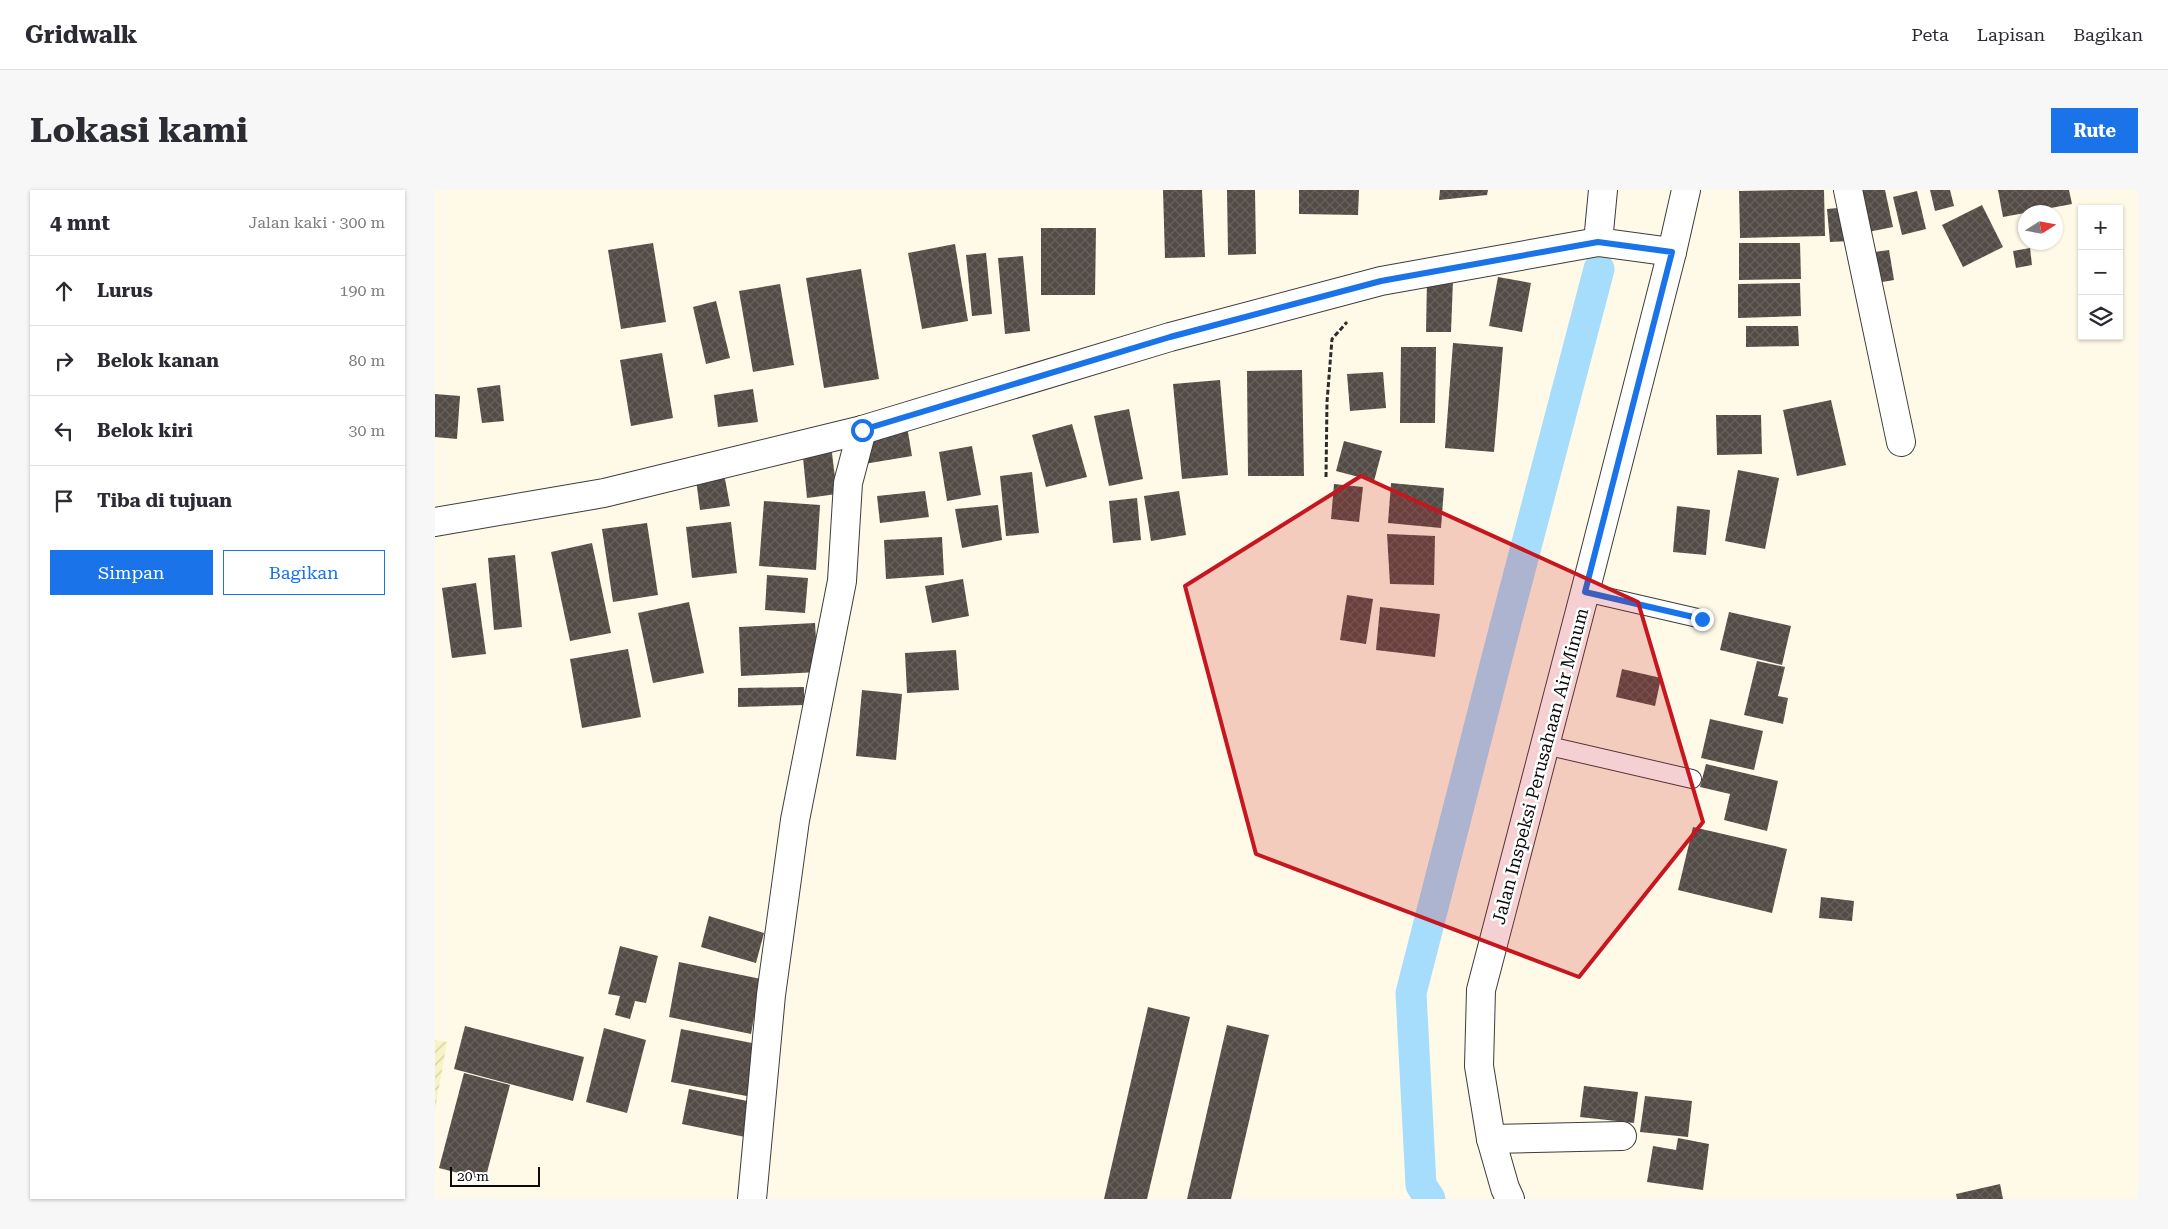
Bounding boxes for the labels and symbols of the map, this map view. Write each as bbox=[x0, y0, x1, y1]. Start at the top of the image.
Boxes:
north arrow bbox=[2018, 205, 2063, 250]
route start bbox=[851, 419, 874, 442]
street label: Jalan Inspeksi Perusahaan Air Minum bbox=[1488, 606, 1592, 926]
route end bbox=[1691, 608, 1714, 631]
scale bar bbox=[450, 1164, 540, 1187]

